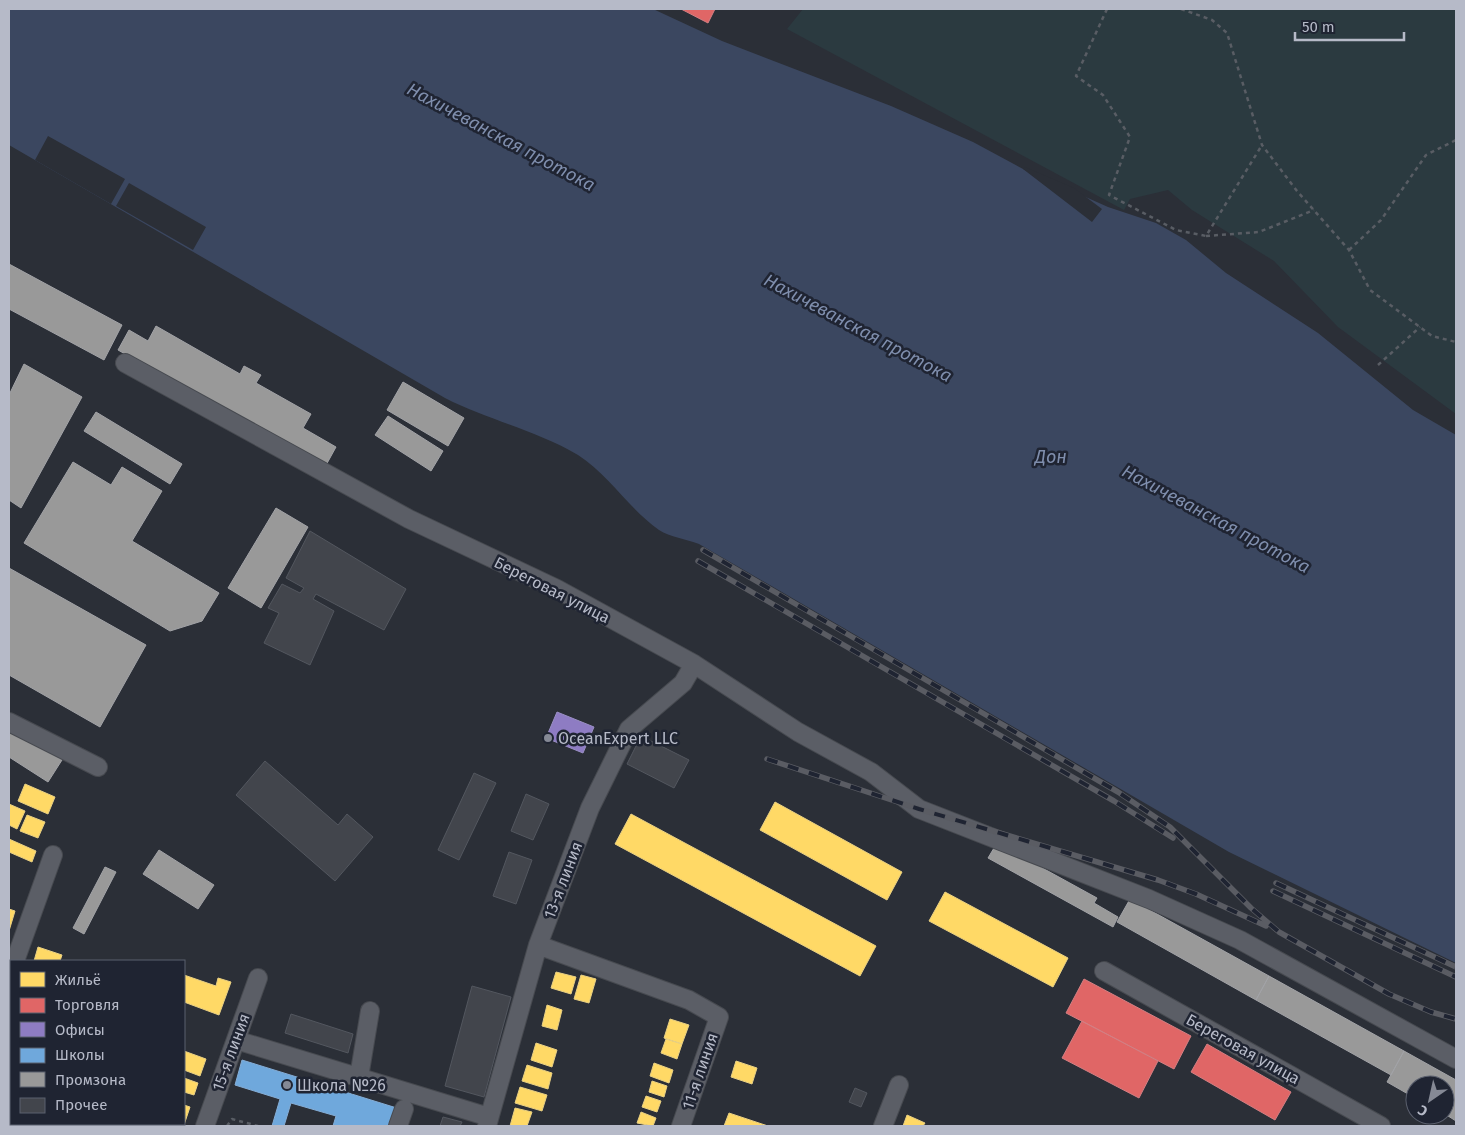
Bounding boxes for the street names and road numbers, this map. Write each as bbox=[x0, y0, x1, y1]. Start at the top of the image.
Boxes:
street label: Береговая улица bbox=[491, 553, 613, 627]
street label: 13-я линия bbox=[540, 839, 586, 921]
street label: Береговая улица bbox=[1183, 1010, 1303, 1088]
street label: 15-я линия bbox=[208, 1011, 254, 1093]
street label: 11-я линия bbox=[678, 1030, 722, 1112]

